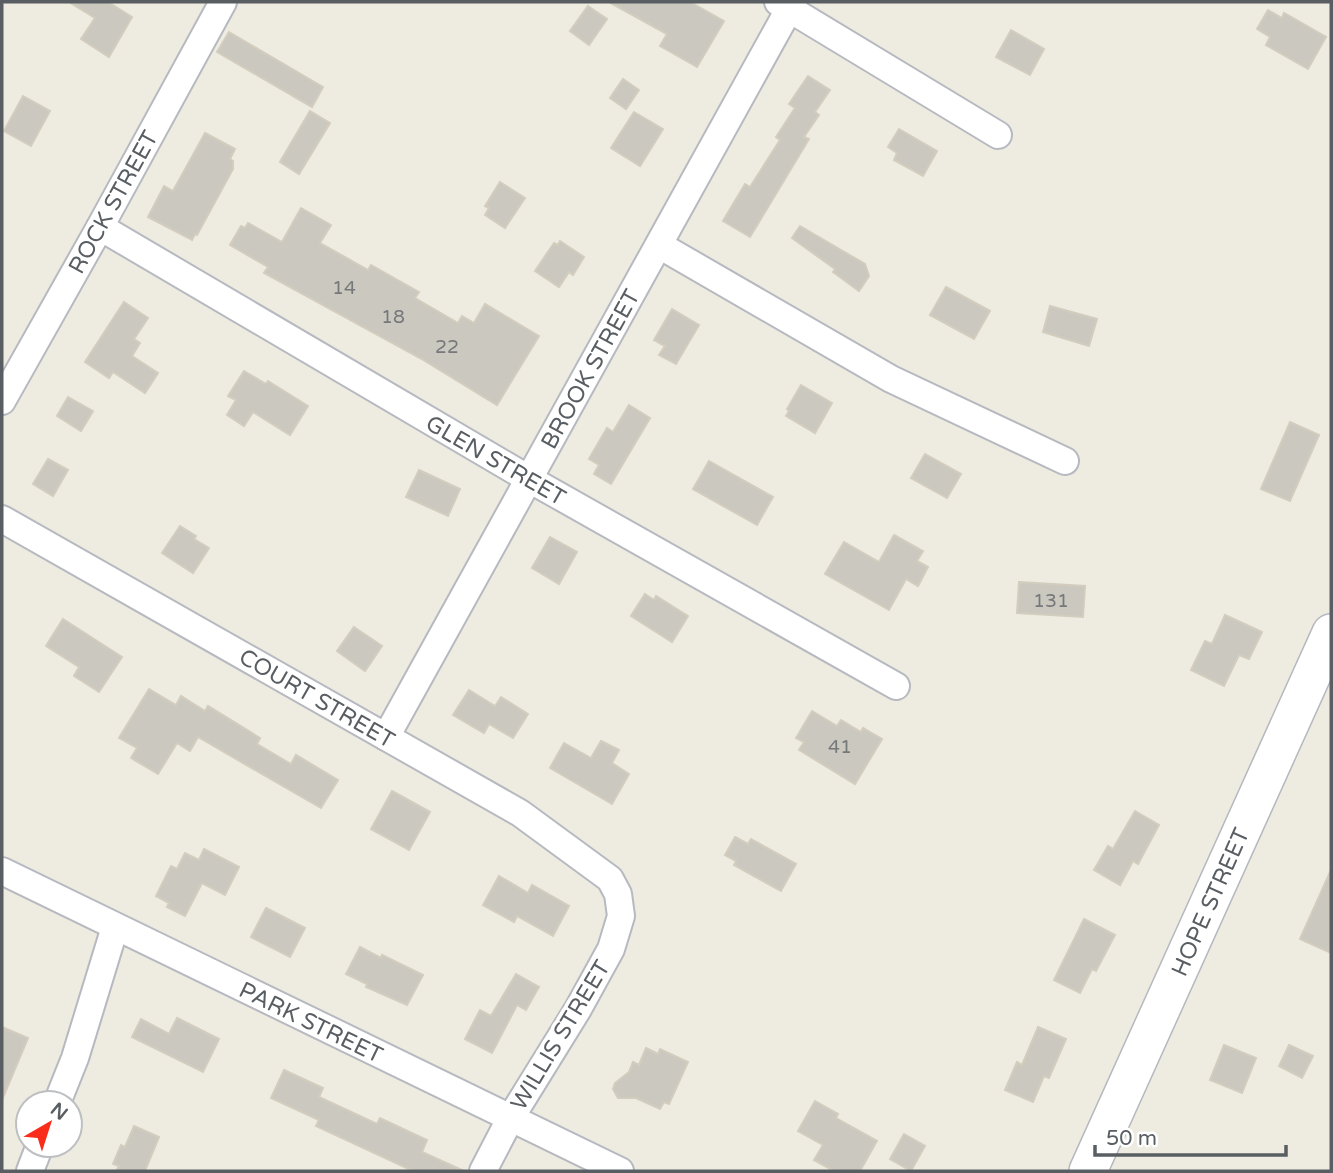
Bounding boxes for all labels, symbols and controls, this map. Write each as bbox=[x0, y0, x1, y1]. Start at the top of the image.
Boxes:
street label: ROCK STREET bbox=[63, 126, 165, 279]
house number: 14 bbox=[332, 277, 356, 299]
street label: BROOK STREET bbox=[535, 285, 646, 454]
house number: 18 bbox=[381, 306, 405, 328]
house number: 22 bbox=[435, 336, 459, 358]
street label: GLEN STREET bbox=[421, 410, 570, 512]
house number: 131 bbox=[1033, 590, 1069, 612]
street label: COURT STREET bbox=[234, 643, 399, 755]
house number: 41 bbox=[828, 736, 852, 758]
street label: HOPE STREET bbox=[1166, 824, 1256, 981]
street label: WILLIS STREET bbox=[505, 955, 617, 1116]
street label: PARK STREET bbox=[234, 976, 387, 1070]
north arrow bbox=[14, 1089, 84, 1159]
text: N bbox=[46, 1098, 72, 1125]
scale bar bbox=[1095, 1114, 1286, 1158]
text: 50 m bbox=[1106, 1126, 1157, 1151]

